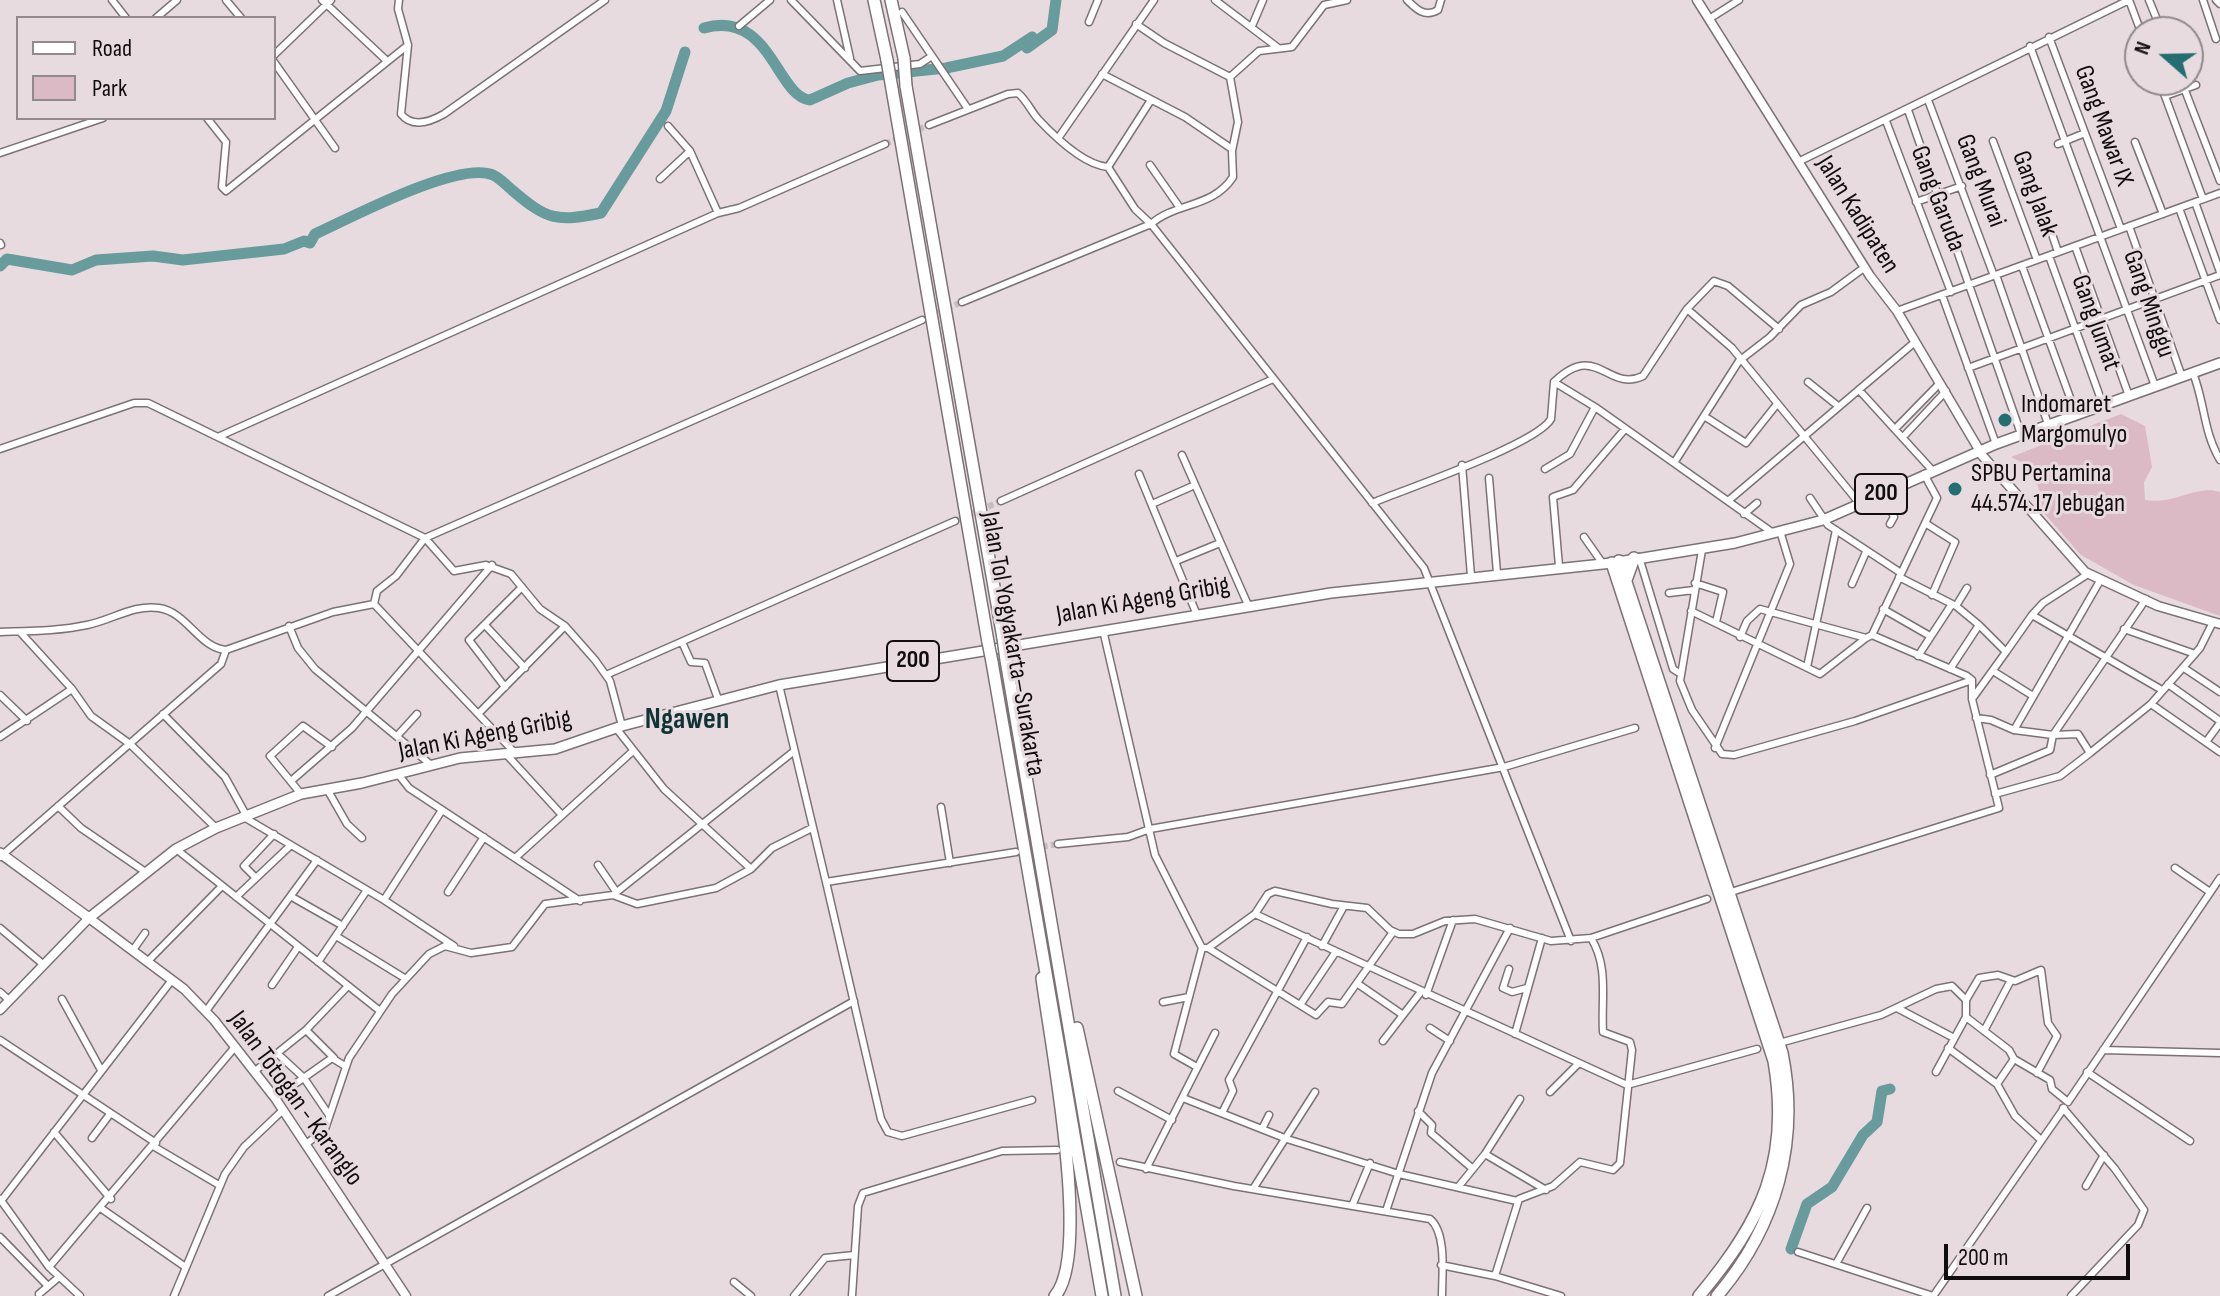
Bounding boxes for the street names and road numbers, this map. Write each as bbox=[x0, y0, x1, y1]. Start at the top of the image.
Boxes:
street label: Gang Mawar IX bbox=[2067, 62, 2139, 190]
street label: Gang Murai bbox=[1948, 130, 2012, 232]
street label: Gang Garuda bbox=[1903, 142, 1971, 256]
street label: Gang Jalak bbox=[2004, 147, 2064, 241]
street label: Jalan Kadipaten bbox=[1809, 150, 1905, 280]
street label: Gang Minggu bbox=[2115, 246, 2181, 362]
street label: Gang Jumat bbox=[2063, 271, 2127, 375]
road number: 200 bbox=[1855, 474, 1907, 514]
street label: Jalan Tol Yogyakarta–Surakarta bbox=[973, 509, 1051, 779]
street label: Jalan Ki Ageng Gribig bbox=[1054, 570, 1232, 632]
road number: 200 bbox=[887, 641, 939, 681]
street label: Jalan Ki Ageng Gribig bbox=[396, 704, 574, 768]
street label: Jalan Totogan - Karanglo bbox=[221, 1006, 369, 1192]

